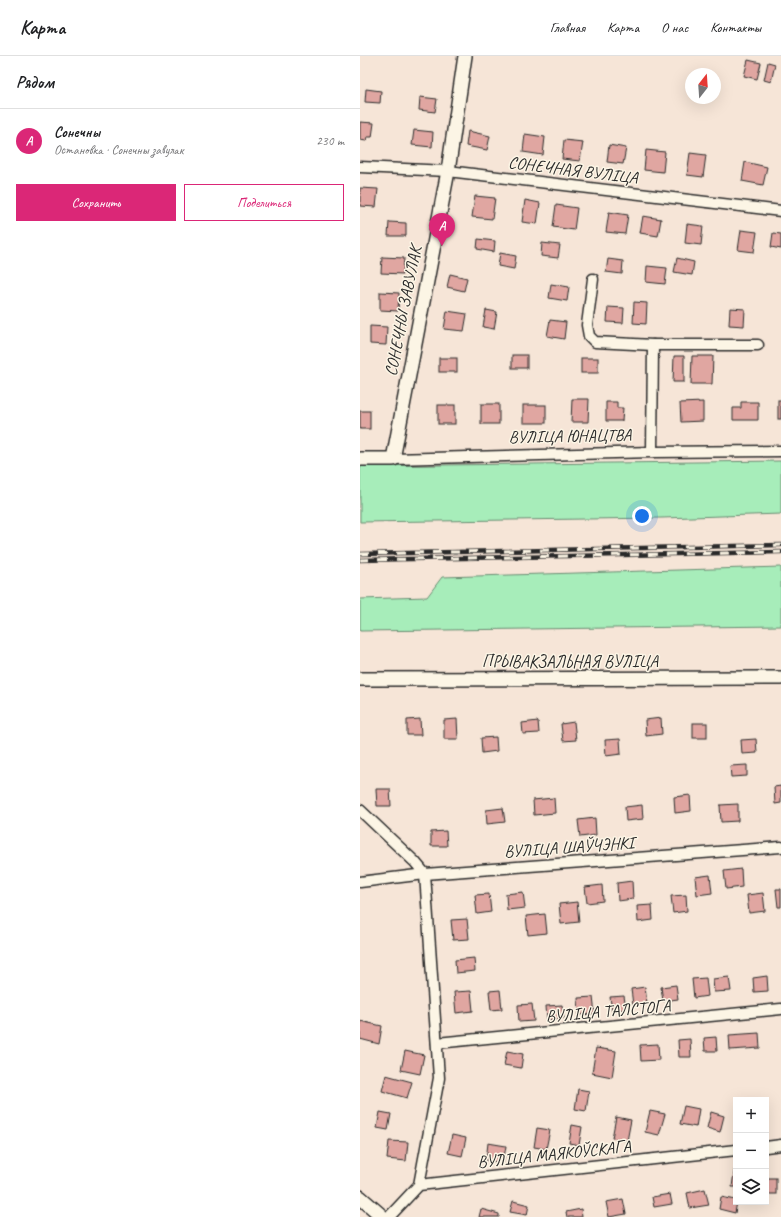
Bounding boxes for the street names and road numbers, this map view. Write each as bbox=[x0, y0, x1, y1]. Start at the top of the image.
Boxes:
street label: СОНЕЧНАЯ ВУЛІЦА bbox=[507, 152, 640, 189]
street label: СОНЕЧНЫ ЗАВУЛАК bbox=[380, 241, 427, 378]
street label: ВУЛІЦА ЮНАЦТВА bbox=[509, 424, 633, 448]
street label: ПРЫВАКЗАЛЬНАЯ ВУЛІЦА bbox=[482, 651, 660, 672]
street label: ВУЛІЦА ШАЎЧЭНКІ bbox=[503, 832, 639, 862]
street label: ВУЛІЦА ТАЛСТОГА bbox=[545, 995, 673, 1027]
street label: ВУЛІЦА МАЯКОЎСКАГА bbox=[476, 1135, 632, 1172]

